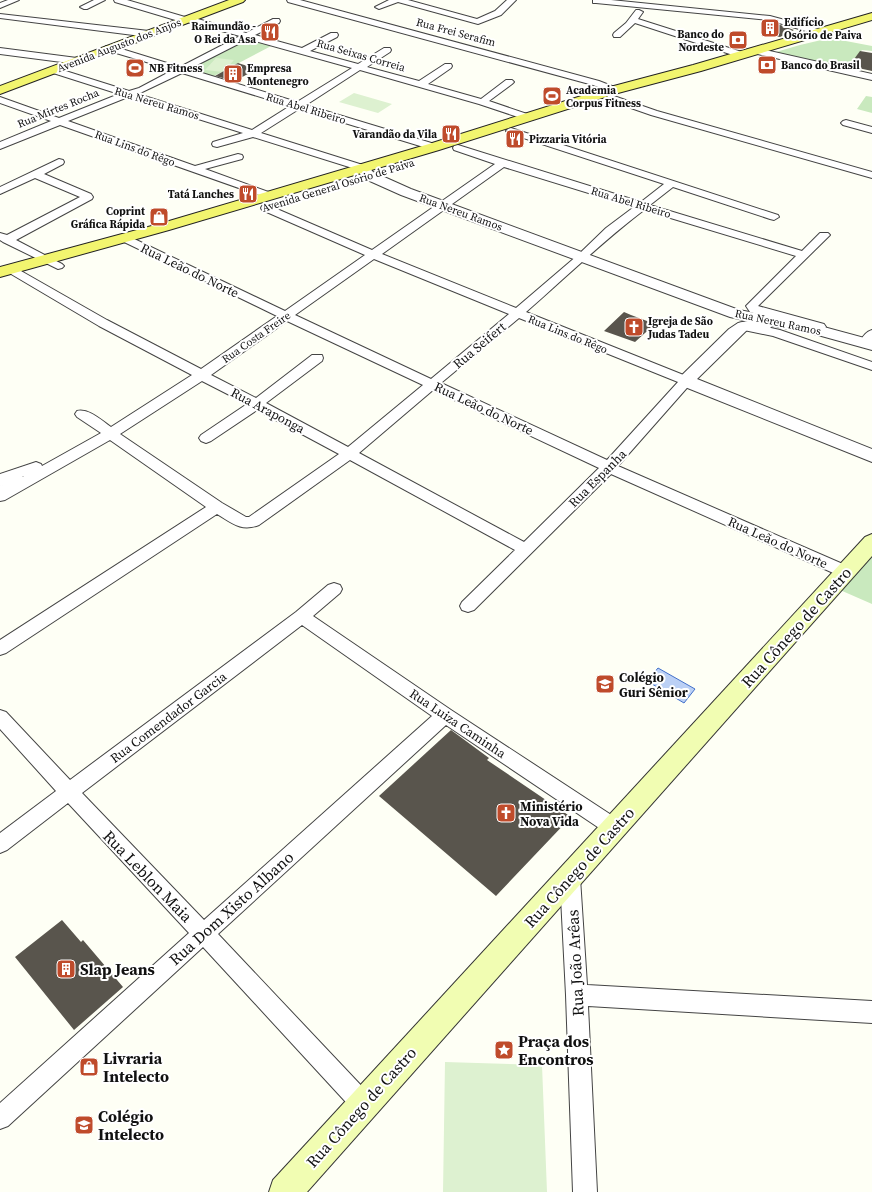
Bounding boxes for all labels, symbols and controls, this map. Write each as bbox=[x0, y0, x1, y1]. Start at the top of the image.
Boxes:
street label: Avenida Augusto dos Anjos bbox=[55, 15, 184, 76]
street label: Rua Frei Serafim bbox=[414, 15, 497, 50]
place label: Edifício Osório de Paiva bbox=[784, 15, 862, 43]
building icon: Edifício Osório de Paiva bbox=[759, 17, 781, 39]
place label: Raimundão - O Rei da Asa bbox=[191, 19, 256, 47]
restaurant icon: Raimundão - O Rei da Asa bbox=[259, 21, 281, 43]
place label: Banco do Nordeste bbox=[677, 27, 724, 55]
bank icon: Banco do Nordeste bbox=[727, 29, 749, 51]
street label: Rua Seixas Correia bbox=[315, 36, 407, 75]
bank icon: Banco do Brasil bbox=[756, 54, 778, 76]
sports icon: NB Fitness bbox=[124, 57, 146, 79]
place label: Banco do Brasil bbox=[781, 58, 860, 73]
place label: NB Fitness bbox=[149, 61, 202, 76]
place label: Empresa Montenegro bbox=[247, 61, 309, 89]
building icon: Empresa Montenegro bbox=[222, 63, 244, 85]
street label: Rua Nereu Ramos bbox=[113, 83, 201, 124]
place label: Academia Corpus Fitness bbox=[566, 83, 641, 111]
street label: Rua Mirtes Rocha bbox=[15, 85, 102, 132]
sports icon: Academia Corpus Fitness bbox=[541, 85, 563, 107]
street label: Rua Abel Ribeiro bbox=[264, 89, 348, 128]
restaurant icon: Varandão da Vila bbox=[440, 123, 462, 145]
street label: Rua Lins do Rêgo bbox=[93, 127, 177, 170]
place label: Varandão da Vila bbox=[353, 127, 437, 142]
restaurant icon: Pizzaria Vitória bbox=[504, 128, 526, 150]
place label: Pizzaria Vitória bbox=[529, 132, 607, 147]
street label: Avenida General Osório de Paiva bbox=[260, 155, 417, 216]
restaurant icon: Tatá Lanches bbox=[237, 183, 259, 205]
street label: Rua Abel Ribeiro bbox=[589, 183, 673, 222]
place label: Tatá Lanches bbox=[168, 187, 234, 202]
street label: Rua Nereu Ramos bbox=[417, 190, 505, 235]
place label: Coprint Gráfica Rápida bbox=[71, 204, 146, 232]
shop icon: Coprint Gráfica Rápida bbox=[148, 206, 170, 228]
street label: Rua Leão do Norte bbox=[138, 239, 242, 302]
street label: Rua Nereu Ramos bbox=[733, 306, 823, 339]
street label: Rua Costa Freire bbox=[219, 308, 294, 367]
street label: Rua Lins do Rêgo bbox=[526, 312, 610, 357]
place label: Igreja de São Judas Tadeu bbox=[647, 314, 713, 342]
church icon: Igreja de São Judas Tadeu bbox=[623, 316, 645, 338]
street label: Rua Seifert bbox=[449, 318, 510, 372]
street label: Rua Leão do Norte bbox=[432, 378, 536, 439]
street label: Rua Araponga bbox=[228, 384, 308, 437]
street label: Rua Espanha bbox=[565, 445, 630, 511]
street label: Rua Leão do Norte bbox=[725, 513, 831, 572]
street label: Rua Cônego de Castro bbox=[736, 562, 856, 692]
street label: Rua Comendador Garcia bbox=[107, 668, 230, 767]
place label: Colégio Guri Sênior bbox=[619, 669, 689, 701]
school or university icon: Colégio Guri Sênior bbox=[594, 673, 616, 695]
street label: Rua Luiza Caminha bbox=[406, 685, 509, 762]
place label: Ministério Nova Vida bbox=[520, 798, 583, 830]
church icon: Ministério Nova Vida bbox=[495, 802, 517, 824]
street label: Rua Cônego de Castro bbox=[519, 802, 639, 932]
street label: Rua Leblon Maia bbox=[98, 825, 198, 927]
street label: Rua Dom Xisto Albano bbox=[164, 846, 298, 970]
street label: Rua João Arêas bbox=[561, 909, 589, 1017]
building icon: Slap Jeans bbox=[55, 958, 77, 980]
place label: Slap Jeans bbox=[80, 958, 155, 980]
place label: Praça dos Encontros bbox=[518, 1030, 594, 1070]
place icon: Praça dos Encontros bbox=[493, 1039, 515, 1061]
street label: Rua Cônego de Castro bbox=[301, 1042, 421, 1172]
place label: Livraria Intelecto bbox=[103, 1047, 169, 1087]
shop icon: Livraria Intelecto bbox=[78, 1056, 100, 1078]
place label: Colégio Intelecto bbox=[98, 1105, 164, 1145]
school or university icon: Colégio Intelecto bbox=[73, 1114, 95, 1136]

